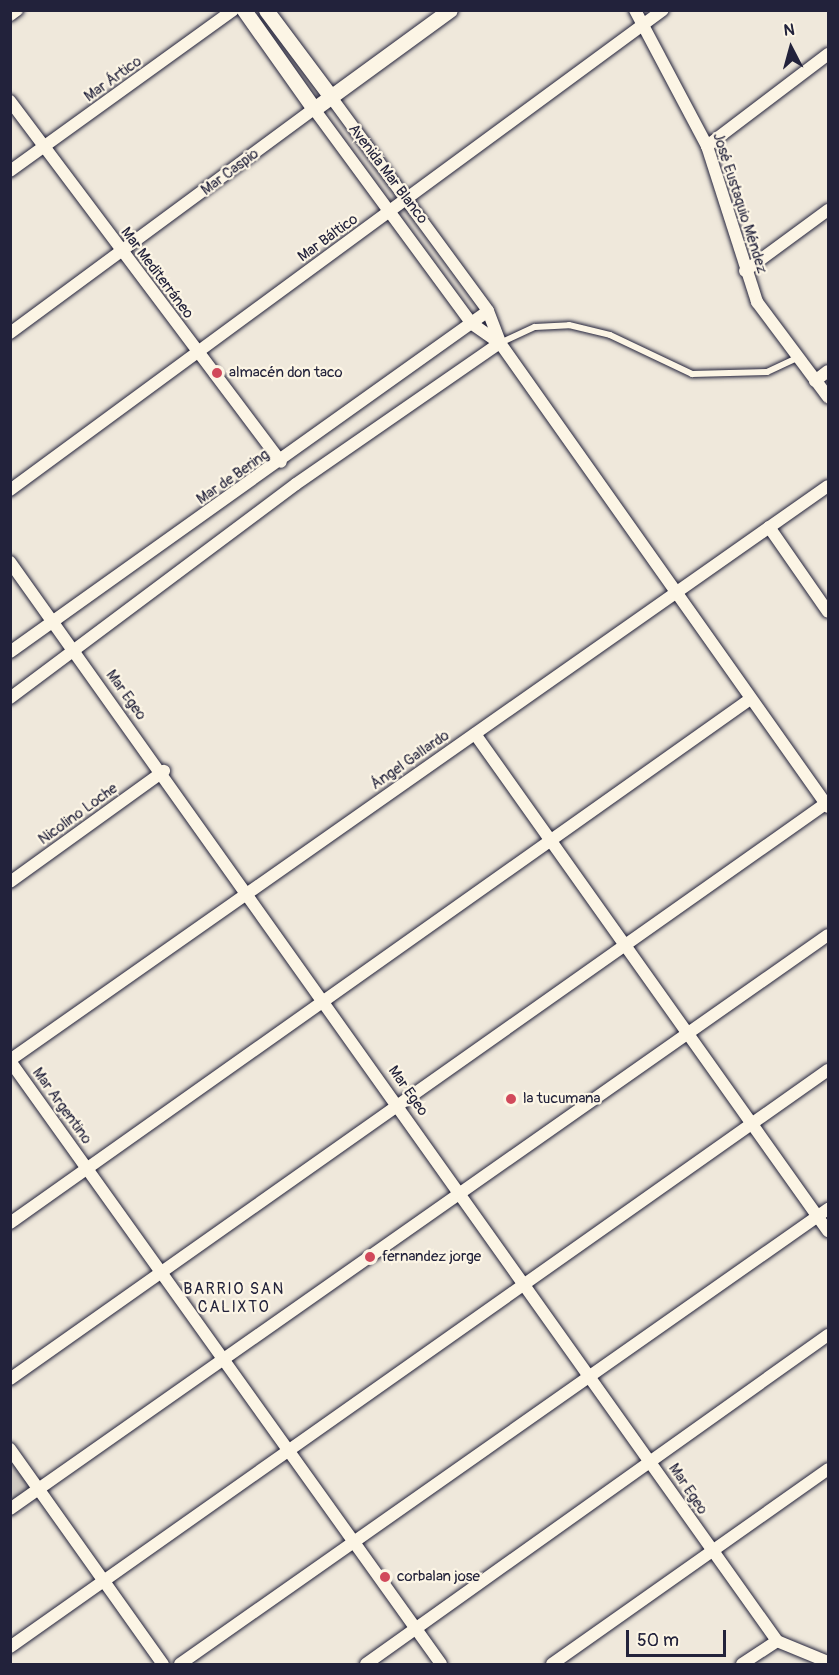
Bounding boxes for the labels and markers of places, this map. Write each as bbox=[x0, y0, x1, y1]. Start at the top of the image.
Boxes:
place label: almacén don taco bbox=[229, 364, 343, 382]
marker: almacén don taco bbox=[210, 366, 224, 380]
place label: la tucumana bbox=[523, 1090, 600, 1108]
marker: la tucumana bbox=[504, 1092, 518, 1106]
place label: fernandez jorge bbox=[382, 1248, 481, 1266]
marker: fernandez jorge bbox=[363, 1250, 377, 1264]
place label: corbalan jose bbox=[397, 1568, 480, 1586]
marker: corbalan jose bbox=[378, 1570, 392, 1584]

